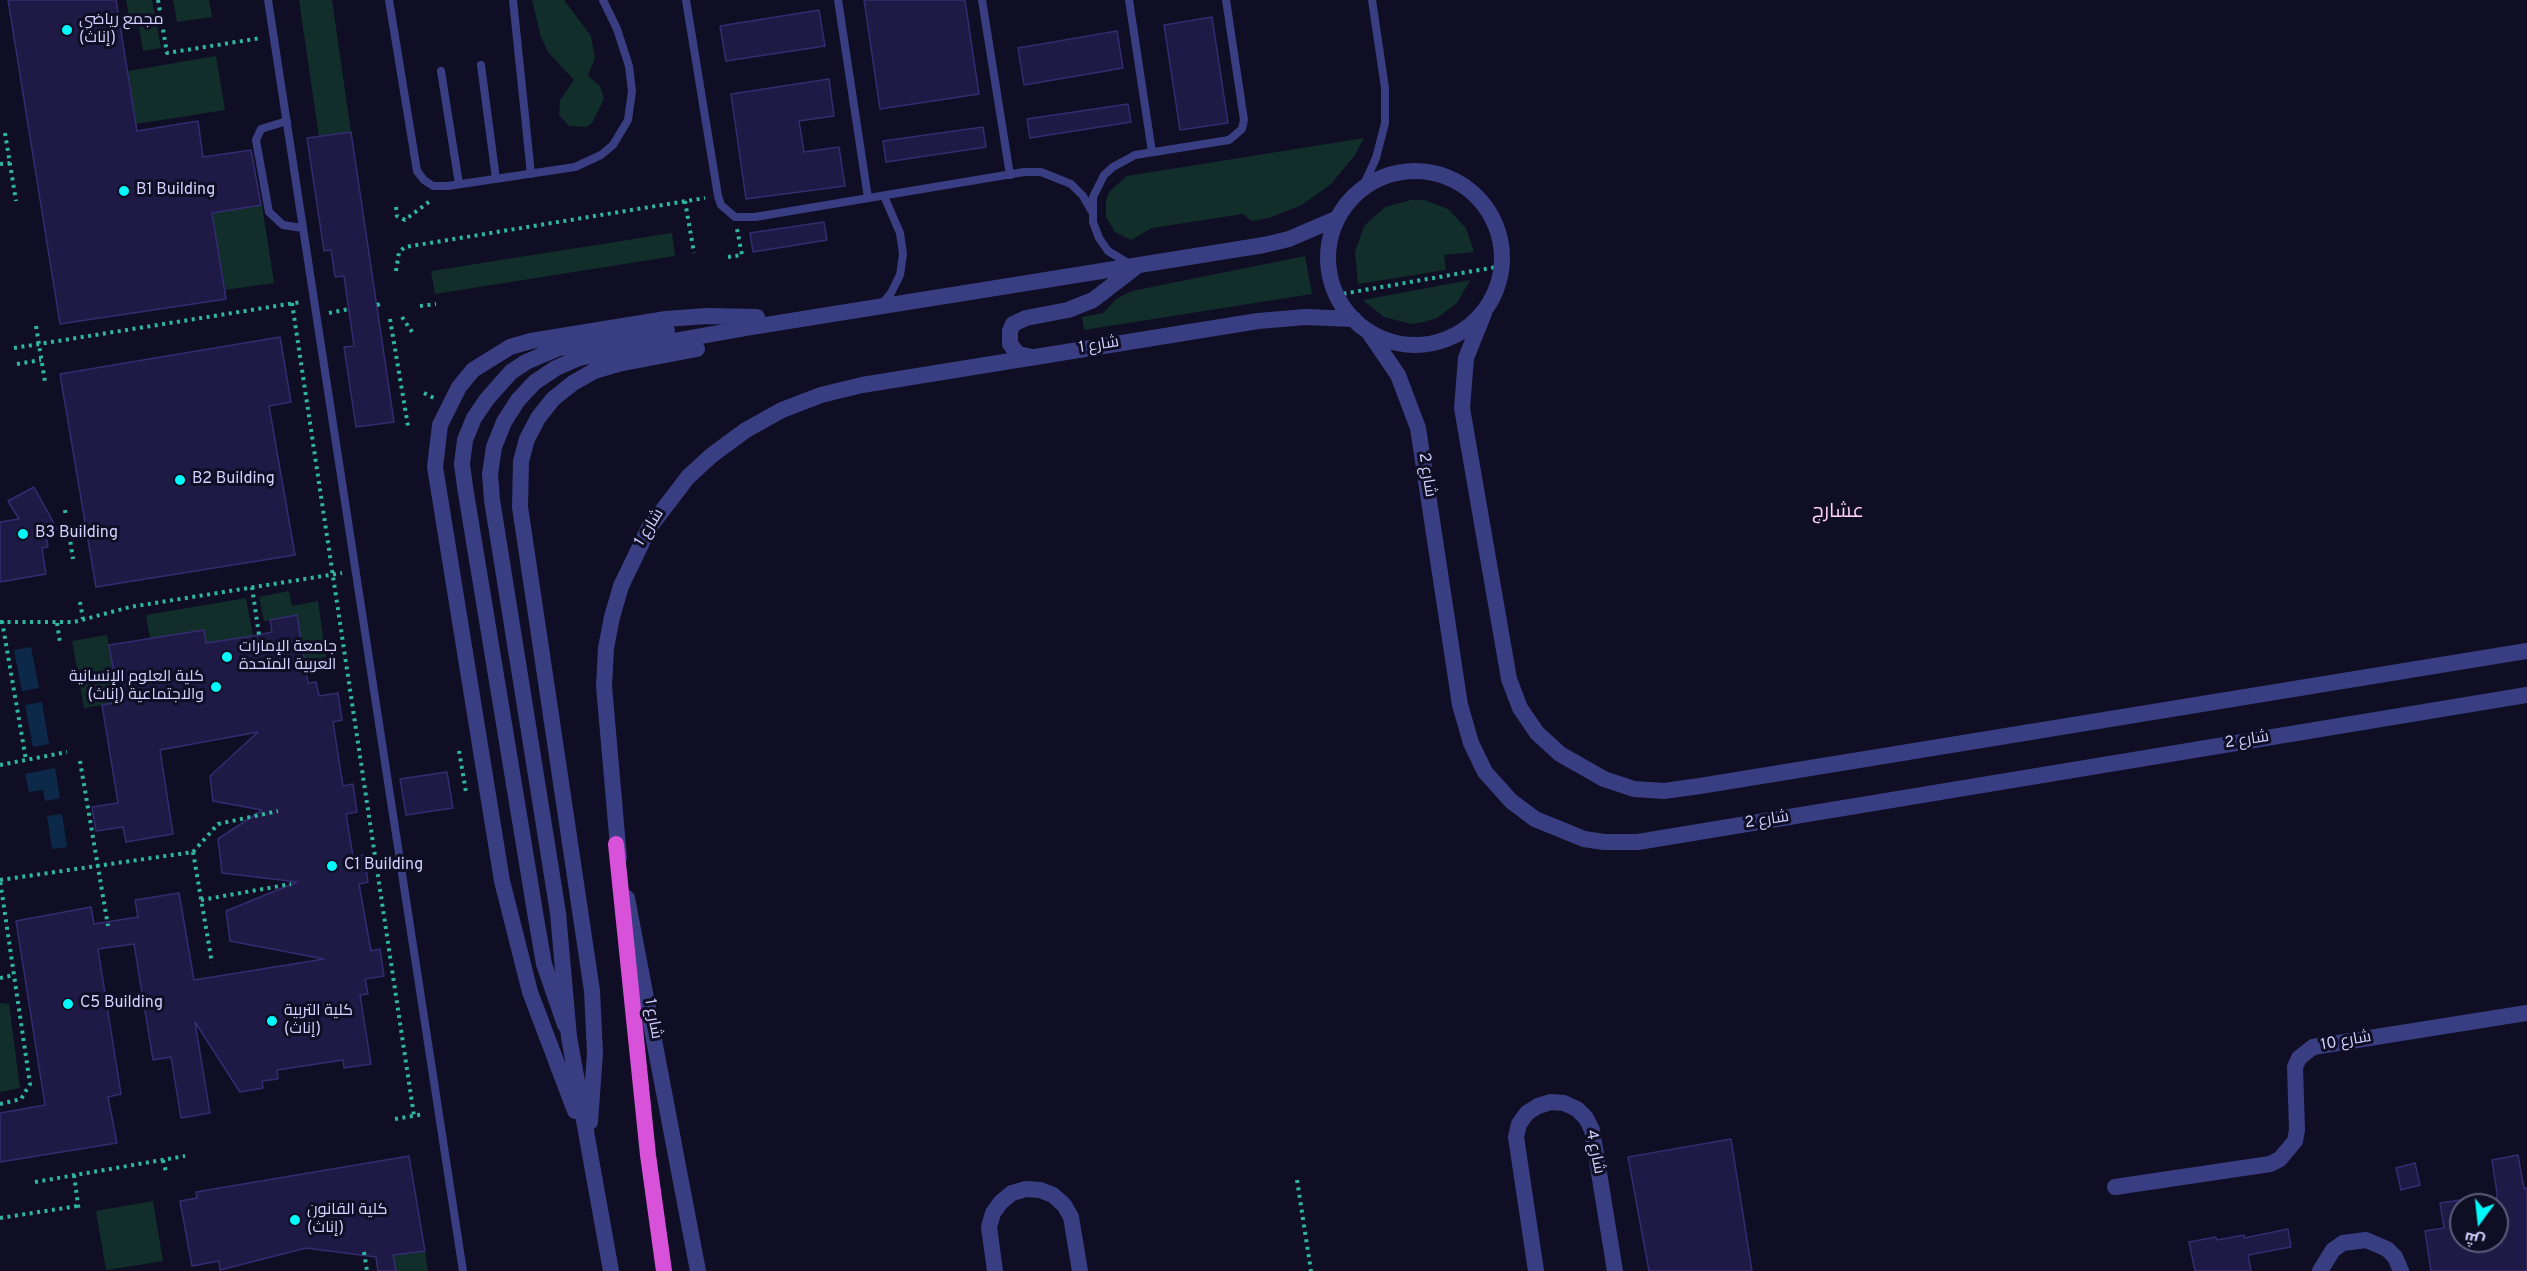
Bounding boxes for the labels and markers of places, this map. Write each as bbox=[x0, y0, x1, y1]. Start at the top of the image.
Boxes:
place label: مجمع رياضي (إناث) bbox=[79, 11, 163, 49]
marker: مجمع رياضي (إناث) bbox=[60, 23, 74, 37]
place label: B1 Building bbox=[136, 181, 215, 201]
marker: B1 Building bbox=[117, 184, 131, 198]
place label: B2 Building bbox=[192, 470, 275, 490]
marker: B2 Building bbox=[173, 473, 187, 487]
place label: B3 Building bbox=[35, 524, 118, 544]
marker: B3 Building bbox=[16, 527, 30, 541]
place label: جامعة الإمارات العربية المتحدة bbox=[239, 638, 337, 676]
marker: جامعة الإمارات العربية المتحدة bbox=[220, 650, 234, 664]
place label: كلية العلوم الإنسانية والاجتماعية (إناث) bbox=[69, 668, 204, 706]
marker: كلية العلوم الإنسانية والاجتماعية (إناث) bbox=[209, 680, 223, 694]
place label: C1 Building bbox=[344, 856, 423, 876]
marker: C1 Building bbox=[325, 859, 339, 873]
place label: C5 Building bbox=[80, 994, 163, 1014]
marker: C5 Building bbox=[61, 997, 75, 1011]
place label: كلية التربية (إناث) bbox=[284, 1002, 353, 1040]
marker: كلية التربية (إناث) bbox=[265, 1014, 279, 1028]
place label: كلية القانون (إناث) bbox=[307, 1201, 387, 1239]
marker: كلية القانون (إناث) bbox=[288, 1213, 302, 1227]

